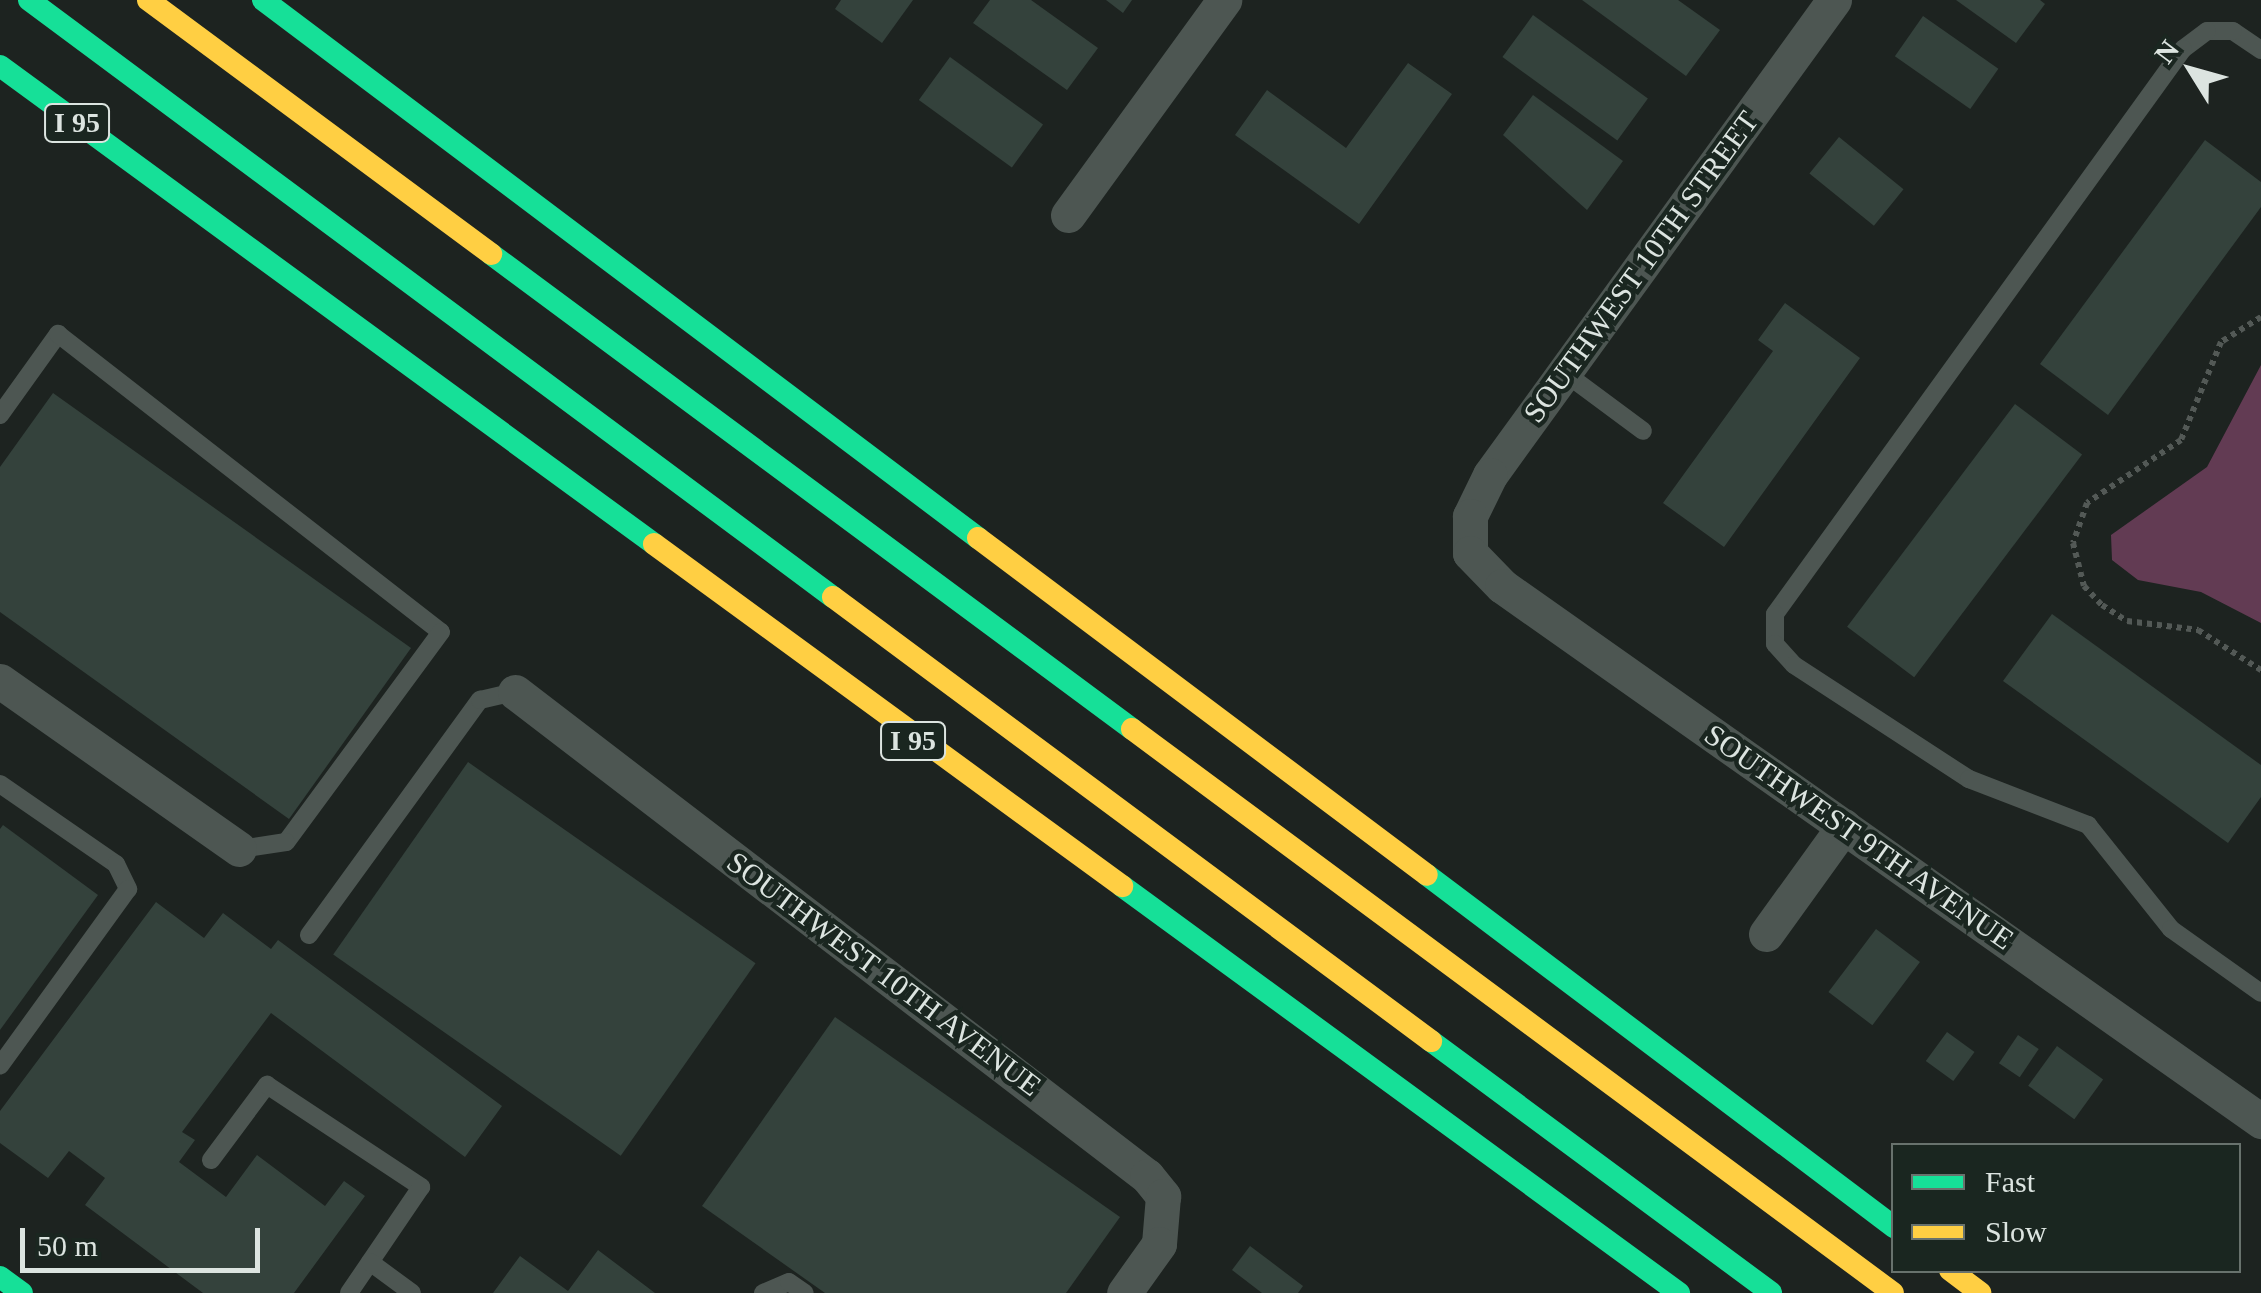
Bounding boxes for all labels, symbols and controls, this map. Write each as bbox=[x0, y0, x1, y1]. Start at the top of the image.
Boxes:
north arrow bbox=[2141, 20, 2241, 120]
text: N bbox=[2148, 34, 2185, 69]
road number: I 95 bbox=[42, 100, 112, 146]
street label: SOUTHWEST 10TH STREET bbox=[1516, 104, 1766, 430]
street label: SOUTHWEST 9TH AVENUE bbox=[1697, 716, 2021, 958]
road number: I 95 bbox=[878, 718, 948, 764]
street label: SOUTHWEST 10TH AVENUE bbox=[719, 843, 1049, 1105]
legend bbox=[1891, 1143, 2241, 1273]
text: Fast bbox=[1985, 1165, 2035, 1198]
scale bar bbox=[25, 1208, 265, 1270]
text: Slow bbox=[1985, 1215, 2047, 1248]
text: 50 m bbox=[37, 1229, 98, 1262]

